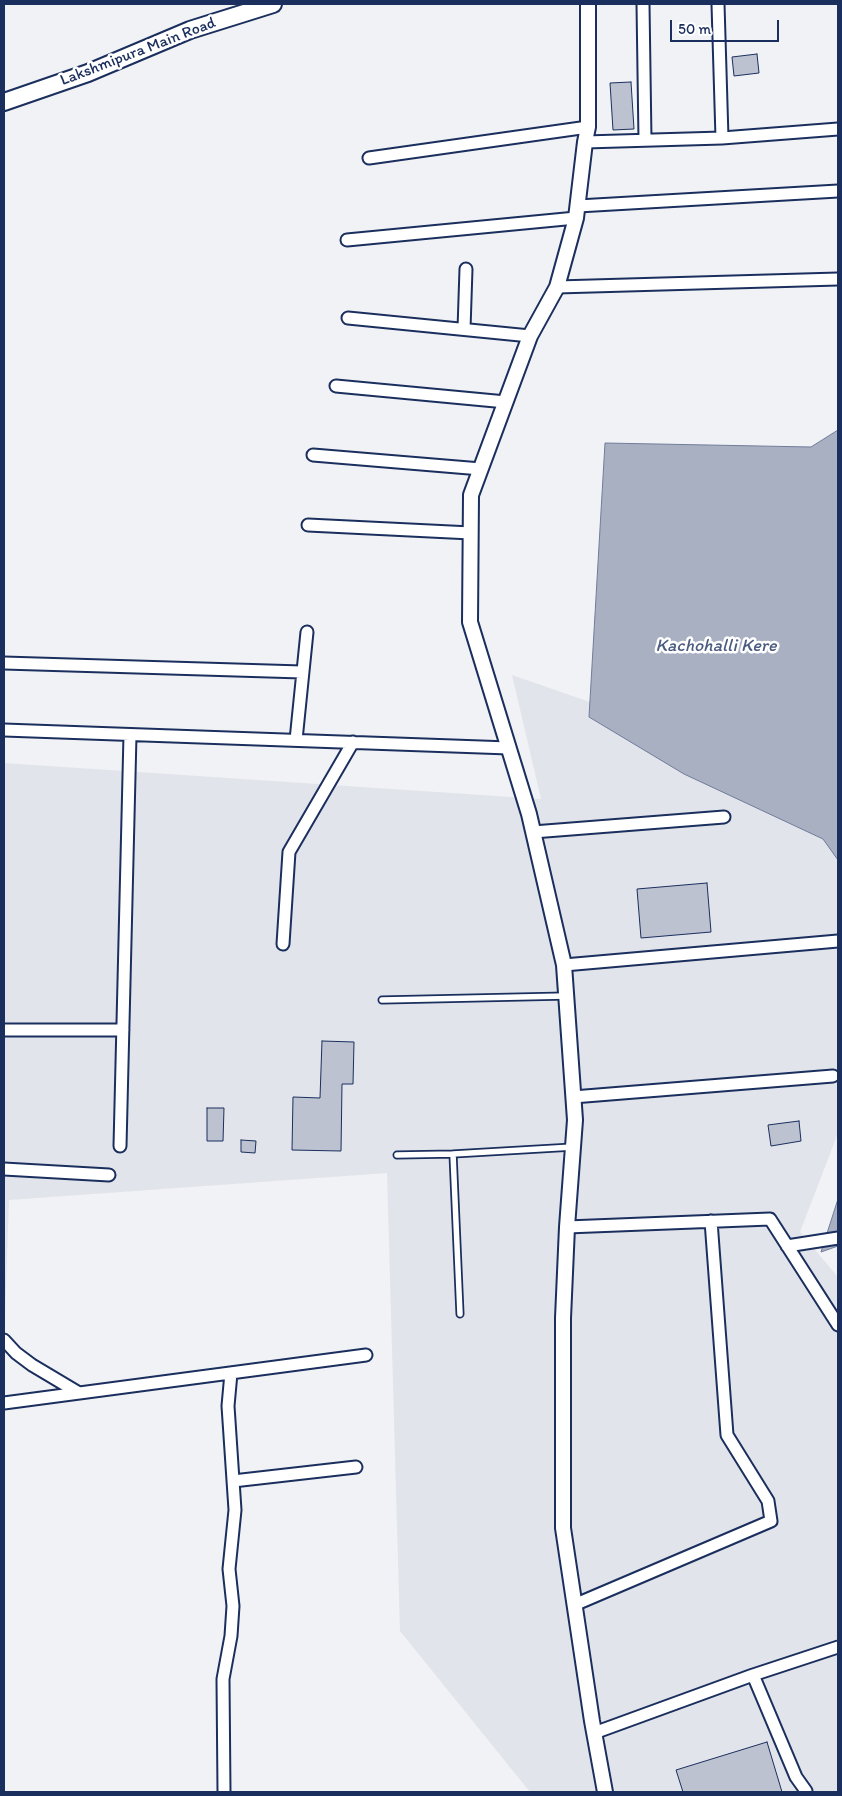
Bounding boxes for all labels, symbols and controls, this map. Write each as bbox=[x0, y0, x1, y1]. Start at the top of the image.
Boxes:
scale bar bbox=[672, 10, 781, 42]
street label: Lakshmipura Main Road bbox=[58, 13, 218, 91]
text: 50 m bbox=[678, 20, 711, 38]
water label: Kachohalli Kere bbox=[655, 635, 777, 657]

